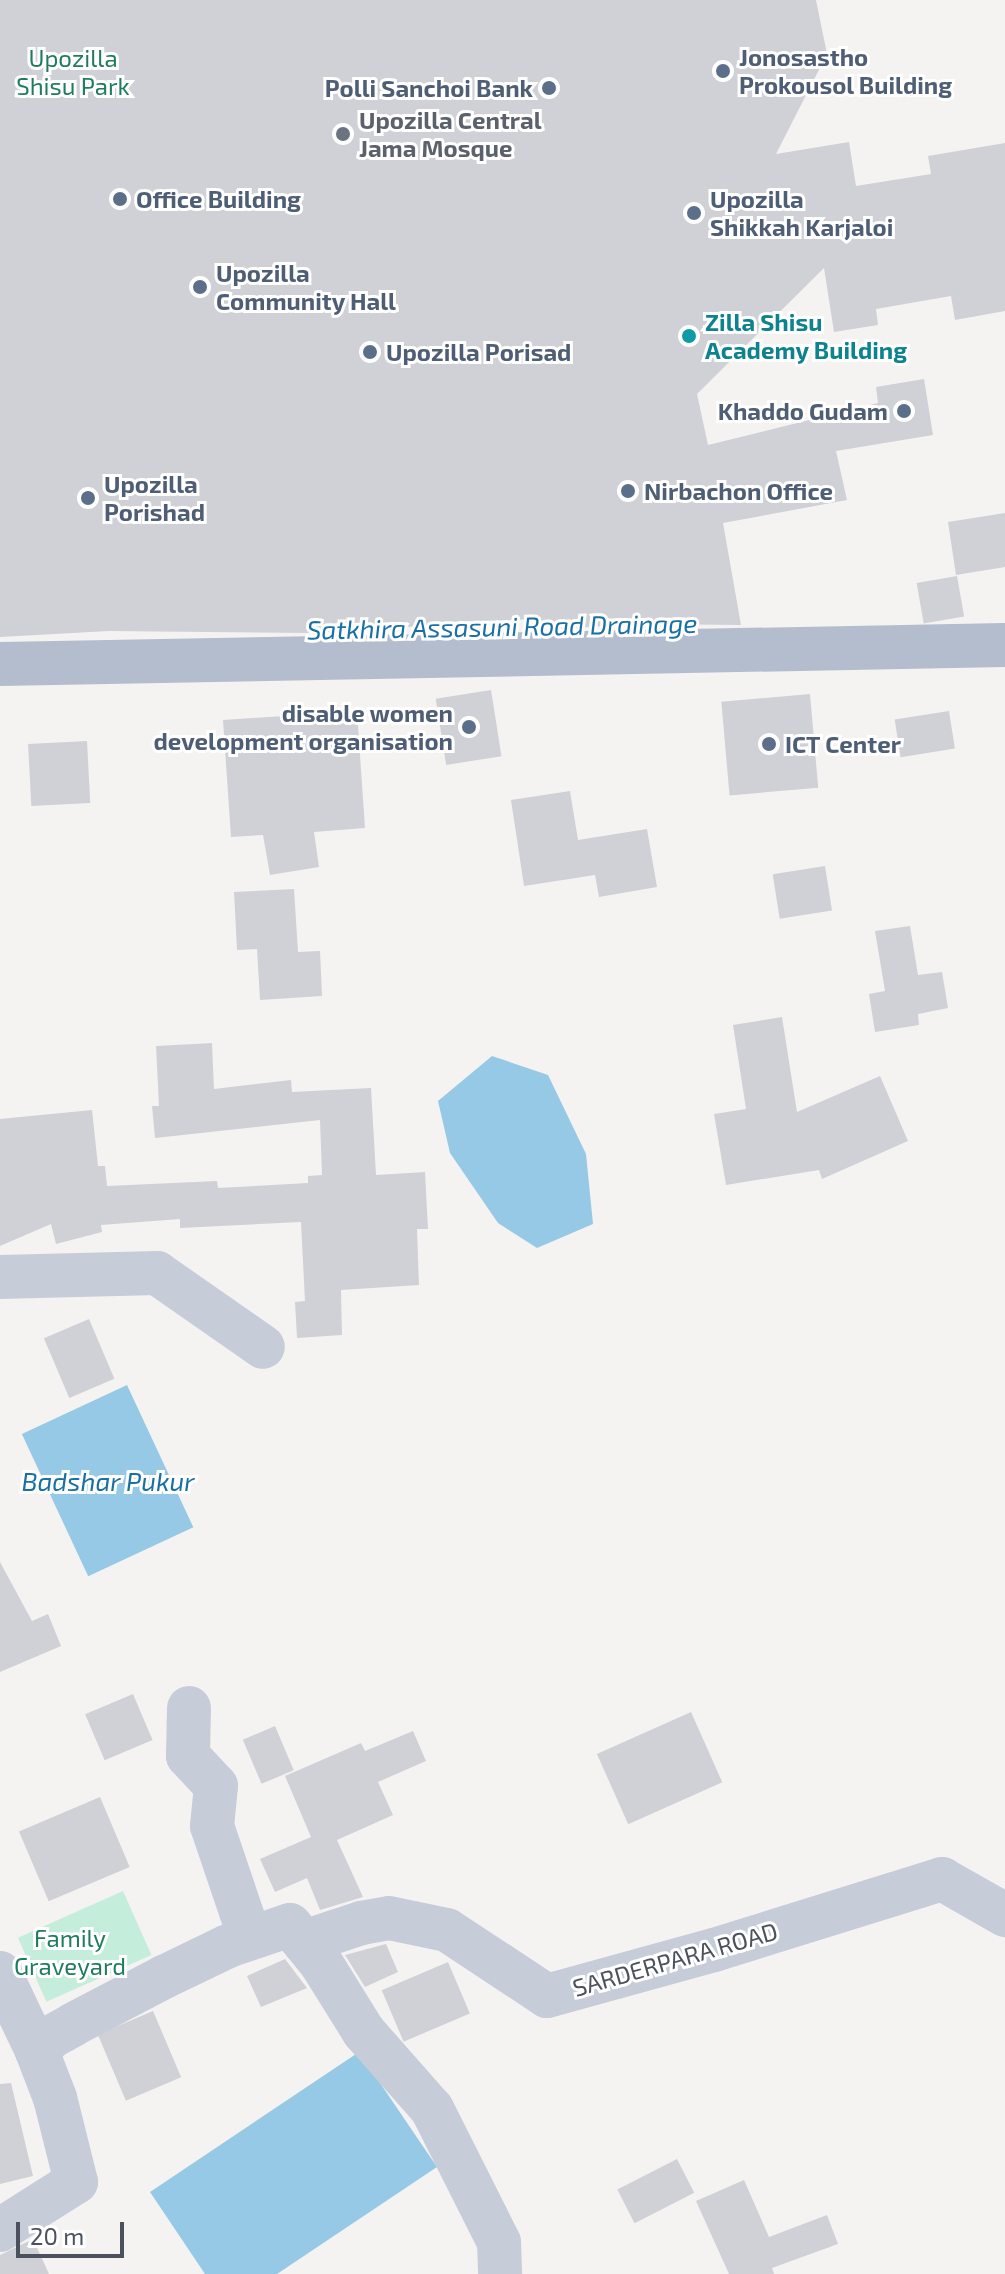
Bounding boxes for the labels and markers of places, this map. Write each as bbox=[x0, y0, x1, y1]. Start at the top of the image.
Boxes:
place label: Jonosastho Prokousol Building bbox=[739, 43, 953, 99]
marker: Jonosastho Prokousol Building bbox=[714, 62, 732, 80]
place label: Polli Sanchoi Bank bbox=[325, 74, 533, 102]
marker: Polli Sanchoi Bank bbox=[540, 79, 558, 97]
place label: Upozilla Central Jama Mosque bbox=[359, 106, 542, 162]
marker: Upozilla Central Jama Mosque bbox=[334, 125, 352, 143]
place label: Office Building bbox=[136, 185, 301, 213]
place label: Upozilla Shikkah Karjaloi bbox=[710, 185, 893, 241]
marker: Office Building bbox=[111, 190, 129, 208]
marker: Upozilla Shikkah Karjaloi bbox=[685, 204, 703, 222]
place label: Upozilla Community Hall bbox=[216, 259, 396, 315]
marker: Upozilla Community Hall bbox=[191, 278, 209, 296]
place label: Zilla Shisu Academy Building bbox=[705, 308, 908, 364]
marker: Zilla Shisu Academy Building bbox=[680, 327, 698, 345]
place label: Upozilla Porisad bbox=[386, 338, 571, 366]
marker: Upozilla Porisad bbox=[361, 343, 379, 361]
place label: Khaddo Gudam bbox=[718, 397, 888, 425]
marker: Khaddo Gudam bbox=[895, 402, 913, 420]
place label: Upozilla Porishad bbox=[104, 470, 205, 526]
place label: Nirbachon Office bbox=[644, 477, 833, 505]
marker: Nirbachon Office bbox=[619, 482, 637, 500]
marker: Upozilla Porishad bbox=[79, 489, 97, 507]
place label: disable women development organisation bbox=[153, 699, 453, 755]
marker: disable women development organisation bbox=[460, 718, 478, 736]
place label: ICT Center bbox=[785, 730, 901, 758]
marker: ICT Center bbox=[760, 735, 778, 753]

